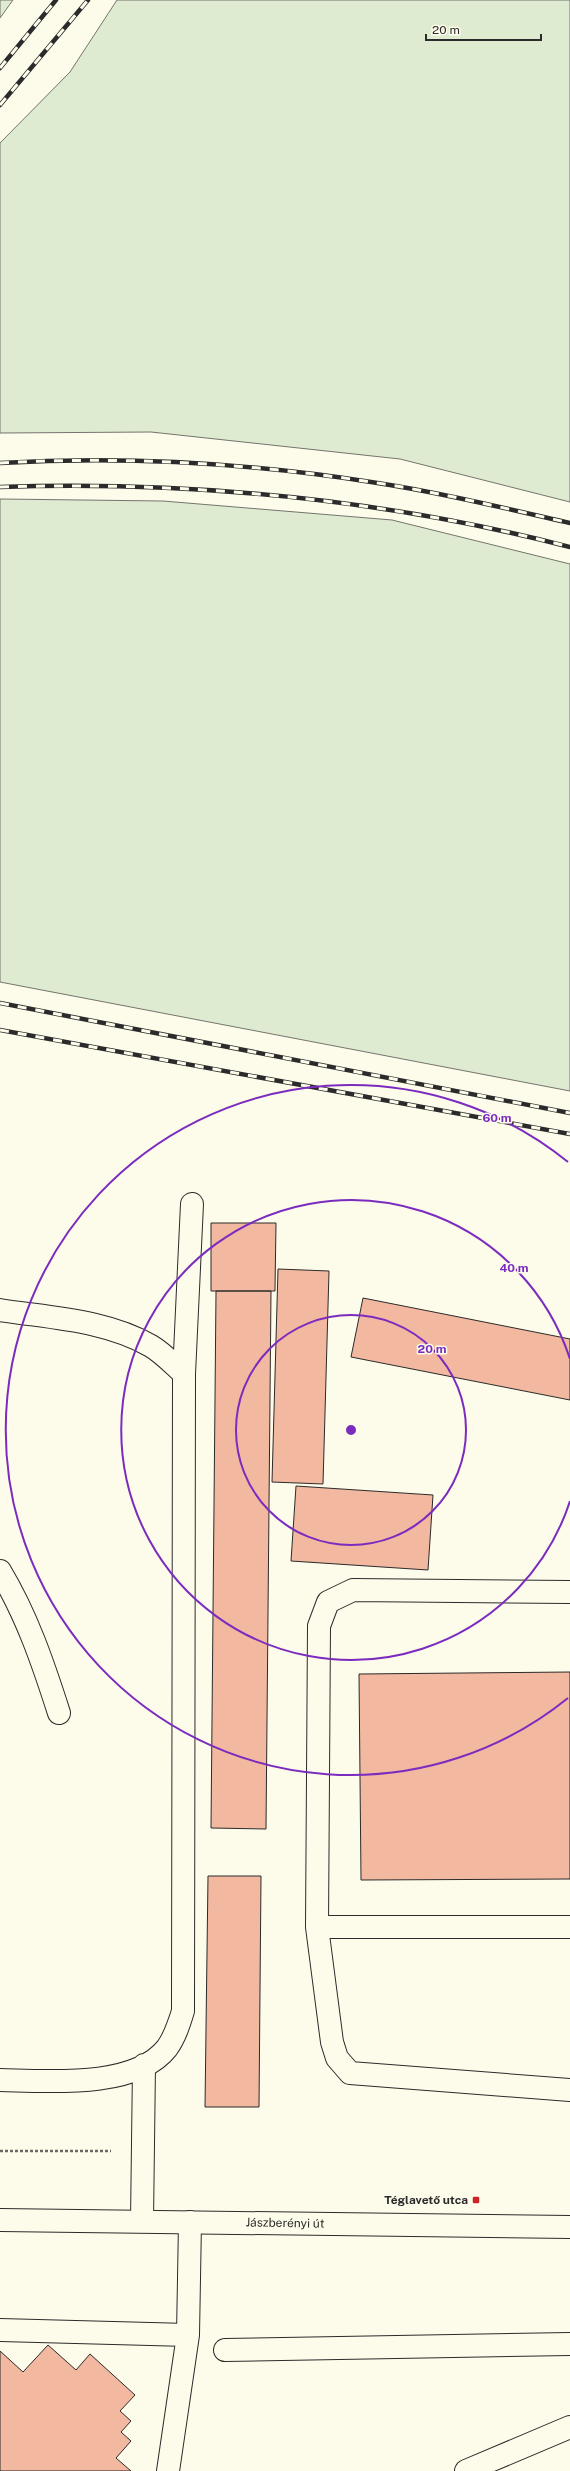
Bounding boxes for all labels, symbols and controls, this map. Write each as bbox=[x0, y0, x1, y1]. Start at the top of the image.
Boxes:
scale bar bbox=[426, 16, 541, 42]
text: 20 m bbox=[432, 23, 460, 37]
text: 60 m bbox=[482, 1111, 512, 1125]
text: 40 m bbox=[499, 1261, 529, 1275]
text: 20 m bbox=[418, 1342, 447, 1356]
centre of rings bbox=[344, 1423, 358, 1437]
place label: Téglavető utca bbox=[384, 2193, 468, 2207]
marker: Téglavető utca bbox=[471, 2195, 481, 2205]
street label: Jászberényi út bbox=[245, 2215, 325, 2231]

